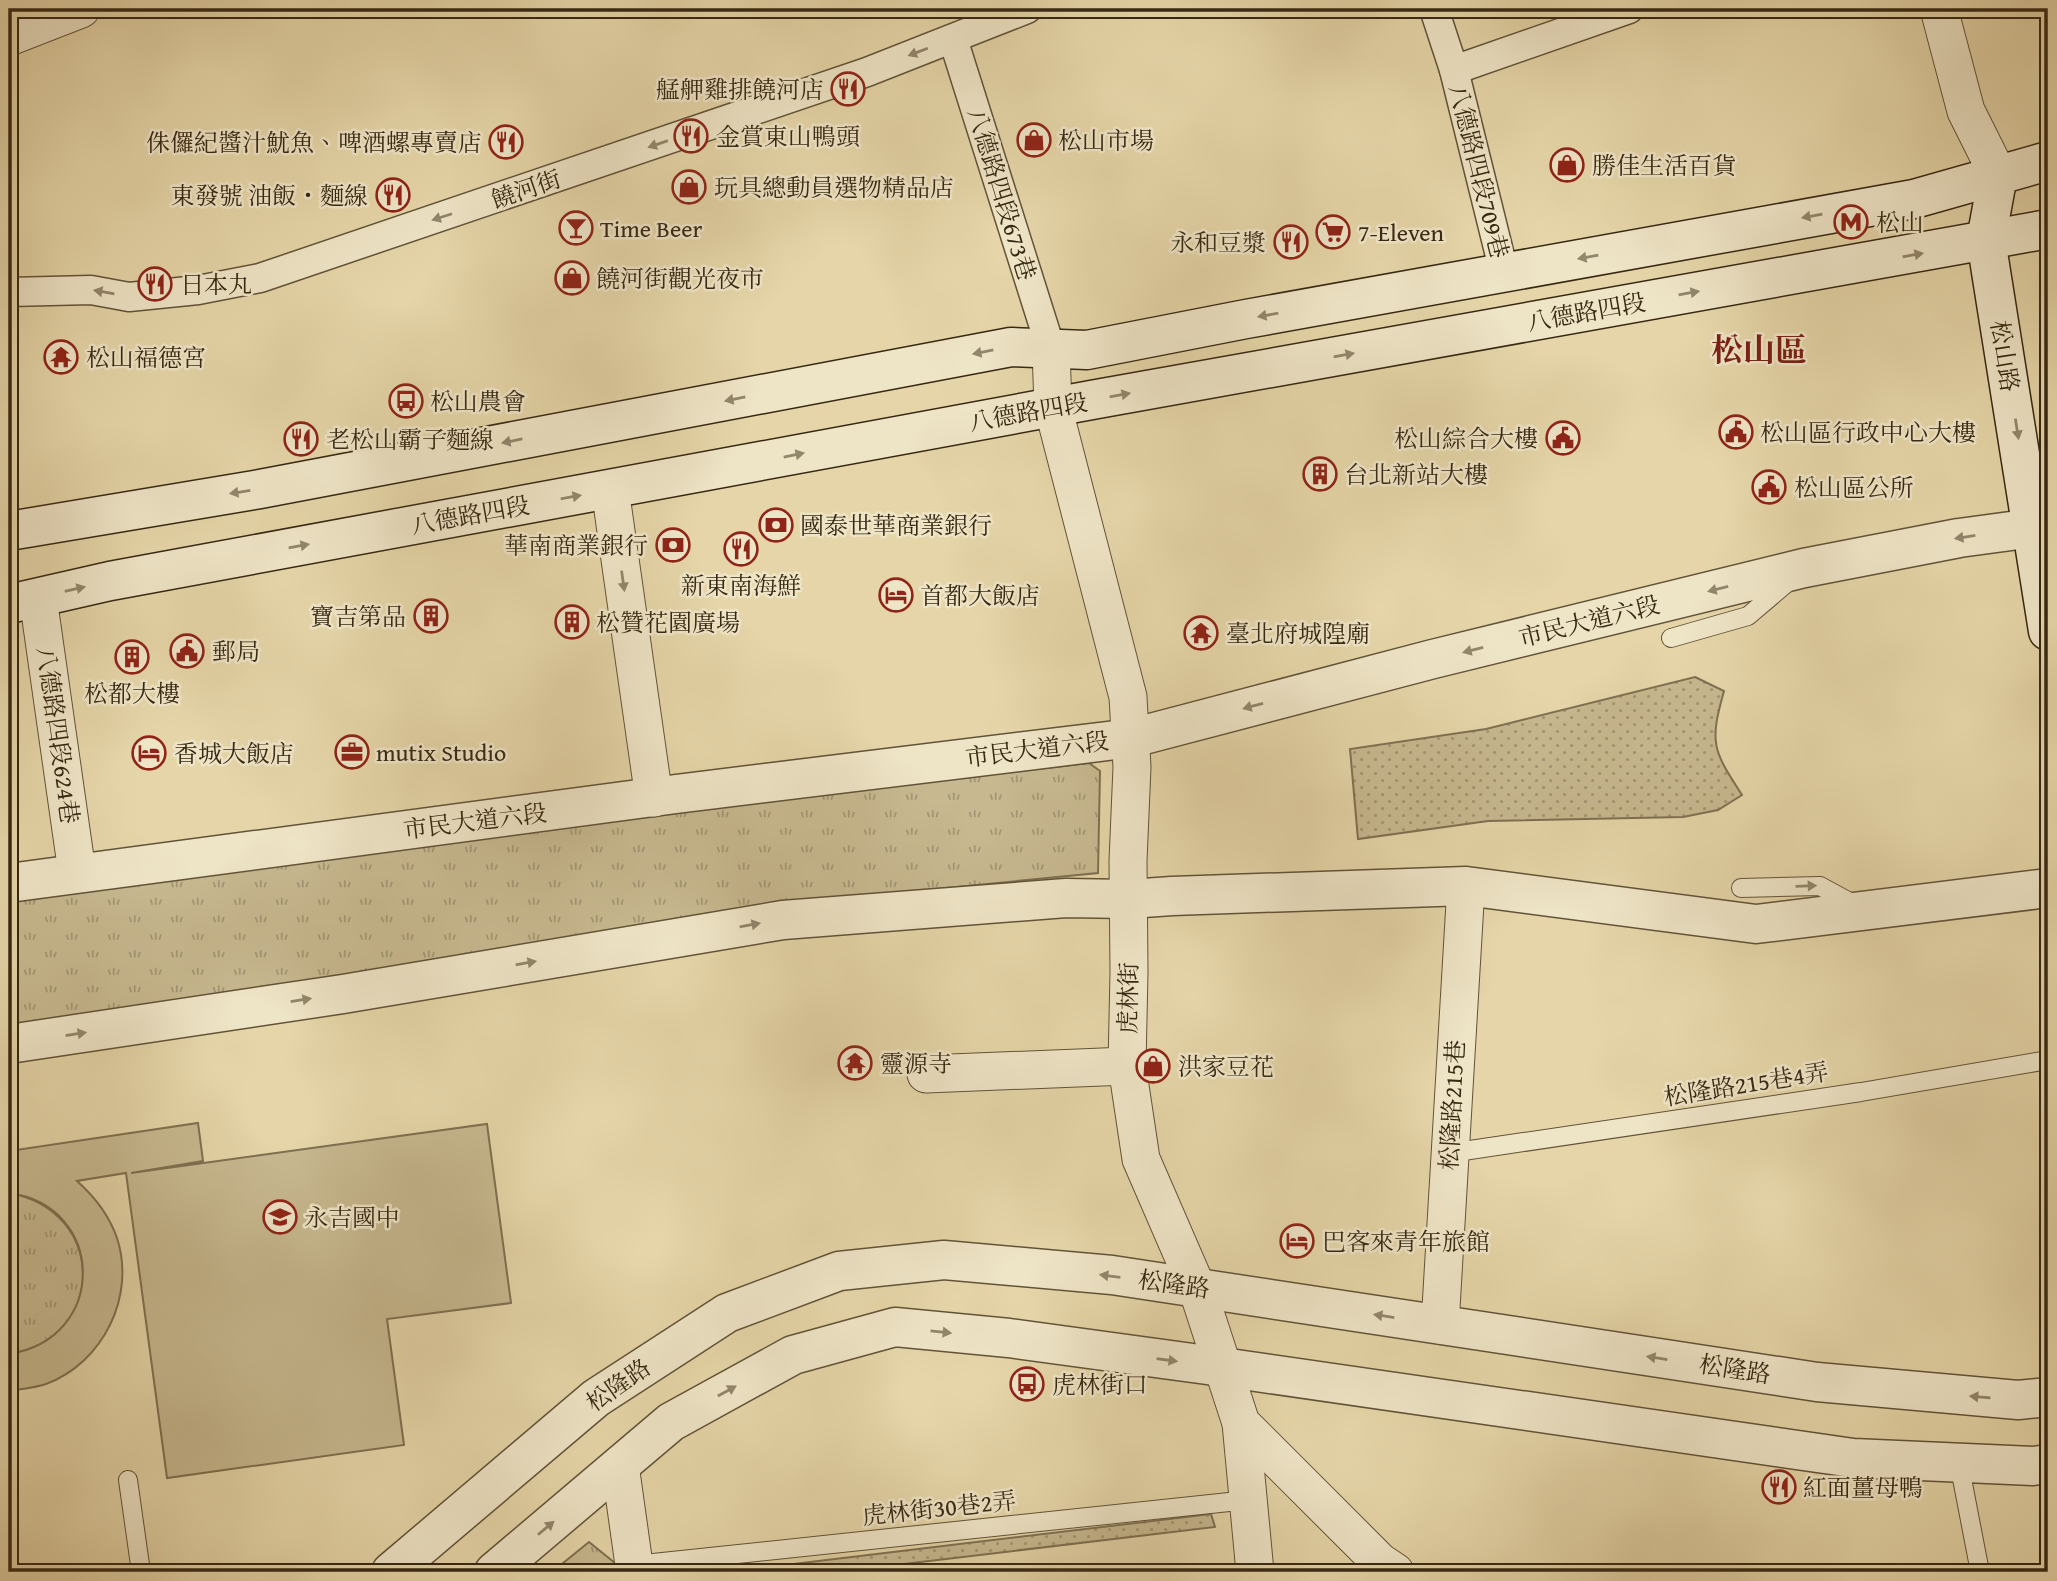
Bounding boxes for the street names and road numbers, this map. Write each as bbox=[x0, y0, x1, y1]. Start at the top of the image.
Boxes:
street label: 八德路四段709巷 bbox=[1440, 80, 1518, 262]
street label: 八德路四段673巷 bbox=[959, 103, 1045, 285]
street label: 饒河街 bbox=[486, 161, 566, 217]
street label: 八德路四段 bbox=[1524, 284, 1648, 340]
street label: 松山路 bbox=[1982, 318, 2028, 394]
street label: 八德路四段 bbox=[966, 384, 1090, 440]
street label: 八德路四段 bbox=[408, 487, 532, 543]
street label: 市民大道六段 bbox=[1515, 587, 1663, 655]
street label: 八德路四段624巷 bbox=[28, 644, 88, 826]
street label: 市民大道六段 bbox=[963, 723, 1111, 775]
street label: 市民大道六段 bbox=[401, 795, 549, 847]
street label: 虎林街 bbox=[1110, 962, 1146, 1034]
street label: 松隆路215巷 bbox=[1431, 1039, 1473, 1171]
street label: 松隆路215巷4弄 bbox=[1661, 1054, 1831, 1114]
street label: 松隆路 bbox=[1136, 1262, 1212, 1306]
street label: 松隆路 bbox=[1697, 1346, 1773, 1392]
street label: 松隆路 bbox=[578, 1350, 658, 1420]
street label: 虎林街30巷2弄 bbox=[860, 1483, 1018, 1533]

